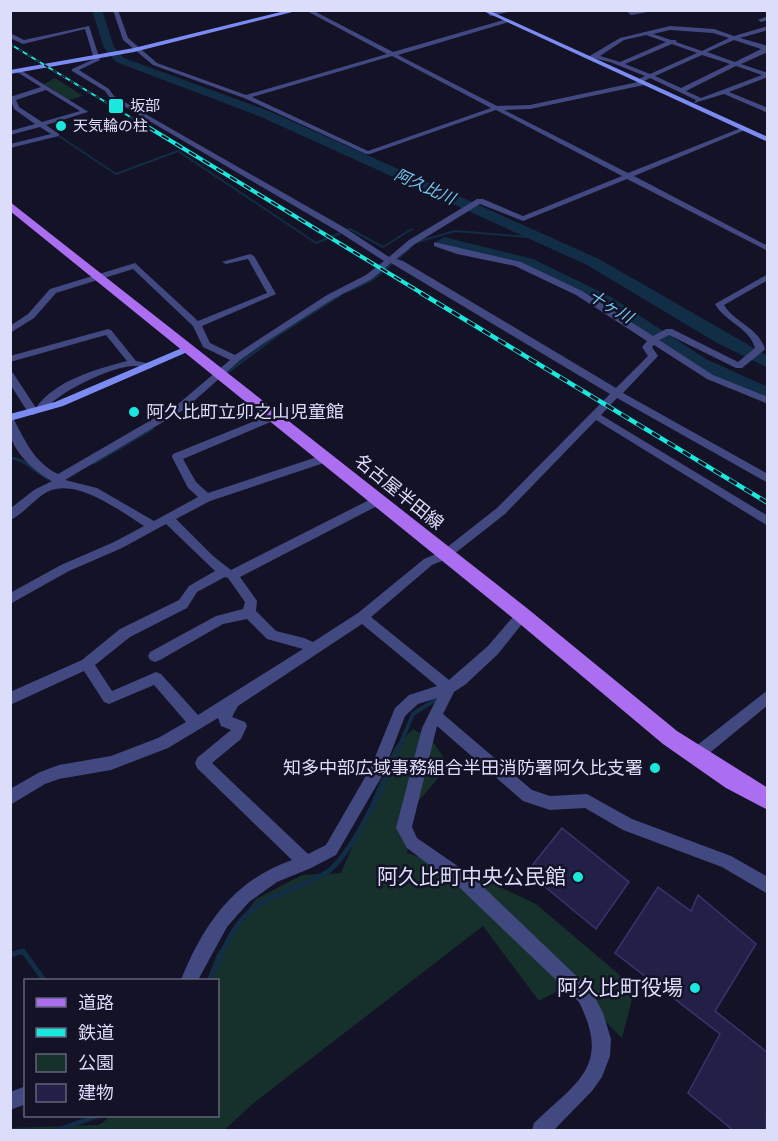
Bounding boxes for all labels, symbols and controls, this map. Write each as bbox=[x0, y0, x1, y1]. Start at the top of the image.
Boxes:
place label: 坂部 bbox=[130, 96, 160, 117]
marker: 坂部 bbox=[107, 97, 125, 115]
place label: 天気輪の柱 bbox=[73, 116, 148, 137]
marker: 天気輪の柱 bbox=[54, 119, 68, 133]
water label: 阿久比川 bbox=[391, 164, 460, 211]
water label: 十ヶ川 bbox=[584, 285, 638, 330]
place label: 阿久比町立卯之山児童館 bbox=[146, 400, 344, 425]
marker: 阿久比町立卯之山児童館 bbox=[127, 405, 141, 419]
street label: 名古屋半田線 bbox=[349, 449, 449, 536]
place label: 知多中部広域事務組合半田消防署阿久比支署 bbox=[283, 756, 643, 781]
marker: 知多中部広域事務組合半田消防署阿久比支署 bbox=[648, 761, 662, 775]
place label: 阿久比町中央公民館 bbox=[377, 862, 566, 892]
marker: 阿久比町中央公民館 bbox=[571, 870, 585, 884]
place label: 阿久比町役場 bbox=[557, 973, 683, 1003]
legend bbox=[24, 979, 219, 1117]
marker: 阿久比町役場 bbox=[688, 981, 702, 995]
text: 道路 bbox=[78, 991, 114, 1016]
text: 鉄道 bbox=[78, 1021, 114, 1046]
text: 公園 bbox=[78, 1051, 114, 1076]
text: 建物 bbox=[78, 1081, 114, 1106]

